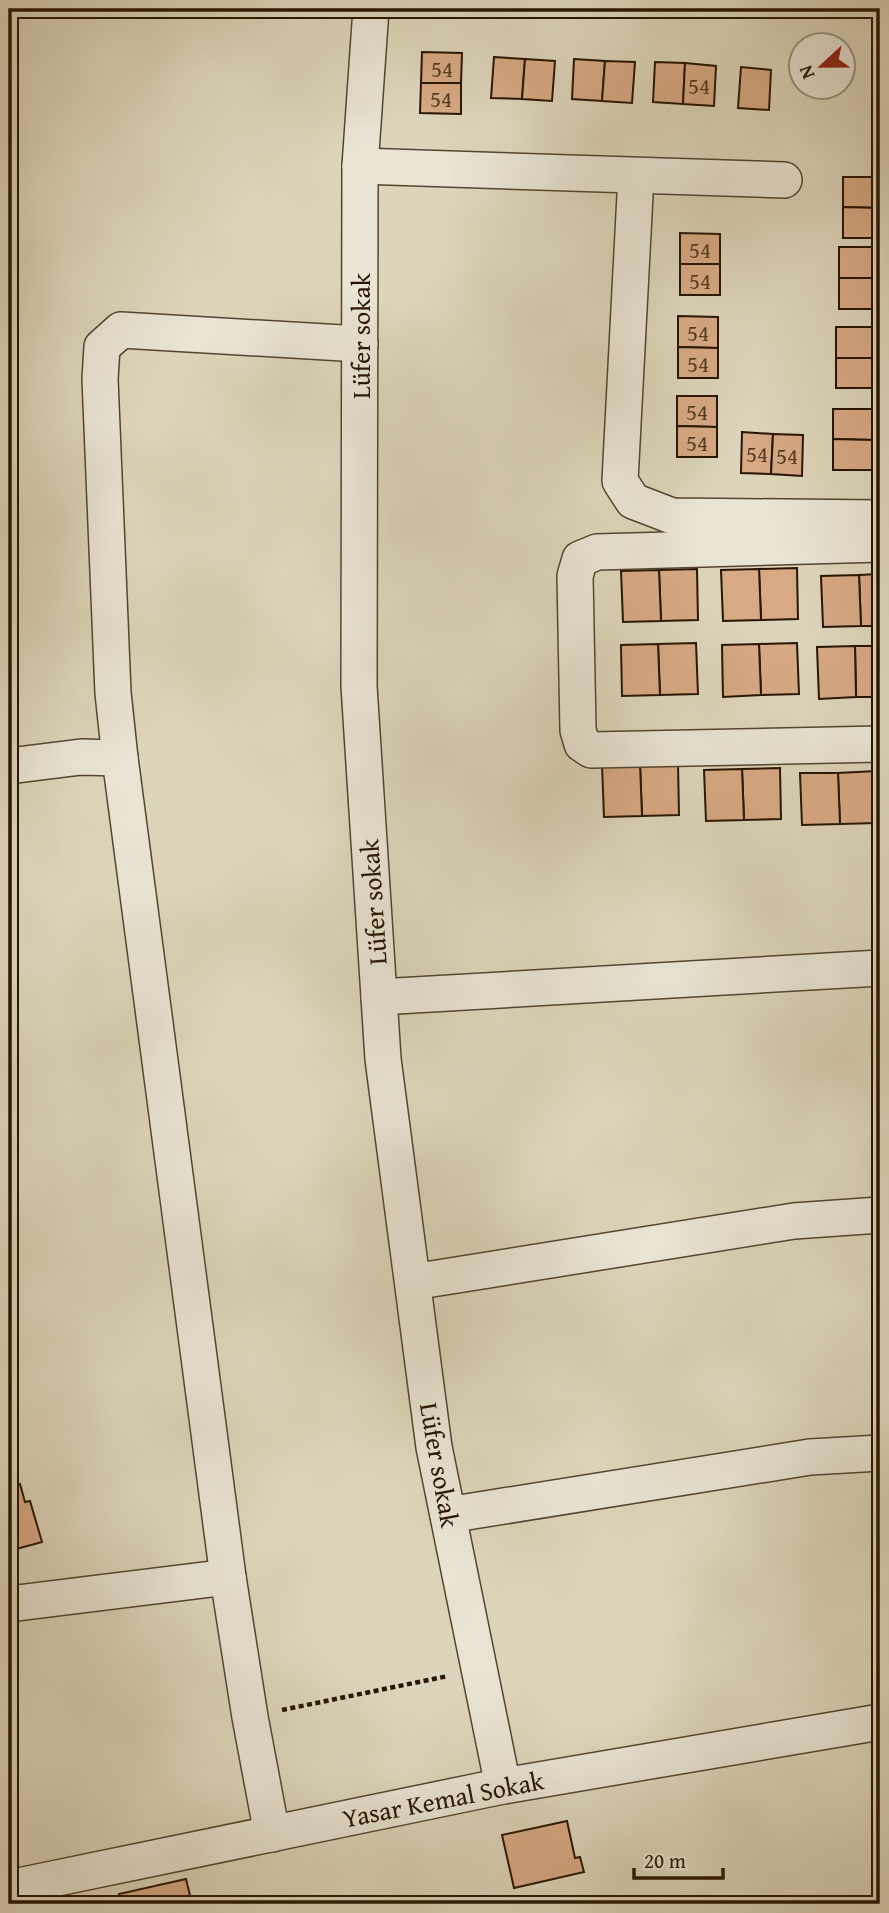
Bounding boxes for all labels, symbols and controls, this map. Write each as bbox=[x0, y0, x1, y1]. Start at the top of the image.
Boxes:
north arrow bbox=[788, 32, 858, 102]
house number: 54 bbox=[431, 52, 453, 85]
text: N bbox=[791, 61, 822, 84]
house number: 54 bbox=[688, 69, 710, 102]
house number: 54 bbox=[430, 82, 452, 115]
house number: 54 bbox=[689, 233, 711, 266]
house number: 54 bbox=[689, 264, 711, 297]
street label: Lüfer sokak bbox=[341, 272, 380, 399]
house number: 54 bbox=[687, 316, 709, 349]
house number: 54 bbox=[687, 347, 709, 380]
house number: 54 bbox=[686, 395, 708, 428]
house number: 54 bbox=[686, 426, 708, 459]
house number: 54 bbox=[746, 437, 768, 470]
house number: 54 bbox=[776, 439, 798, 472]
street label: Lüfer sokak bbox=[349, 837, 397, 966]
street label: Lüfer sokak bbox=[410, 1400, 470, 1531]
street label: Yasar Kemal Sokak bbox=[339, 1760, 548, 1838]
scale bar bbox=[634, 1836, 723, 1880]
text: 20 m bbox=[644, 1845, 686, 1876]

